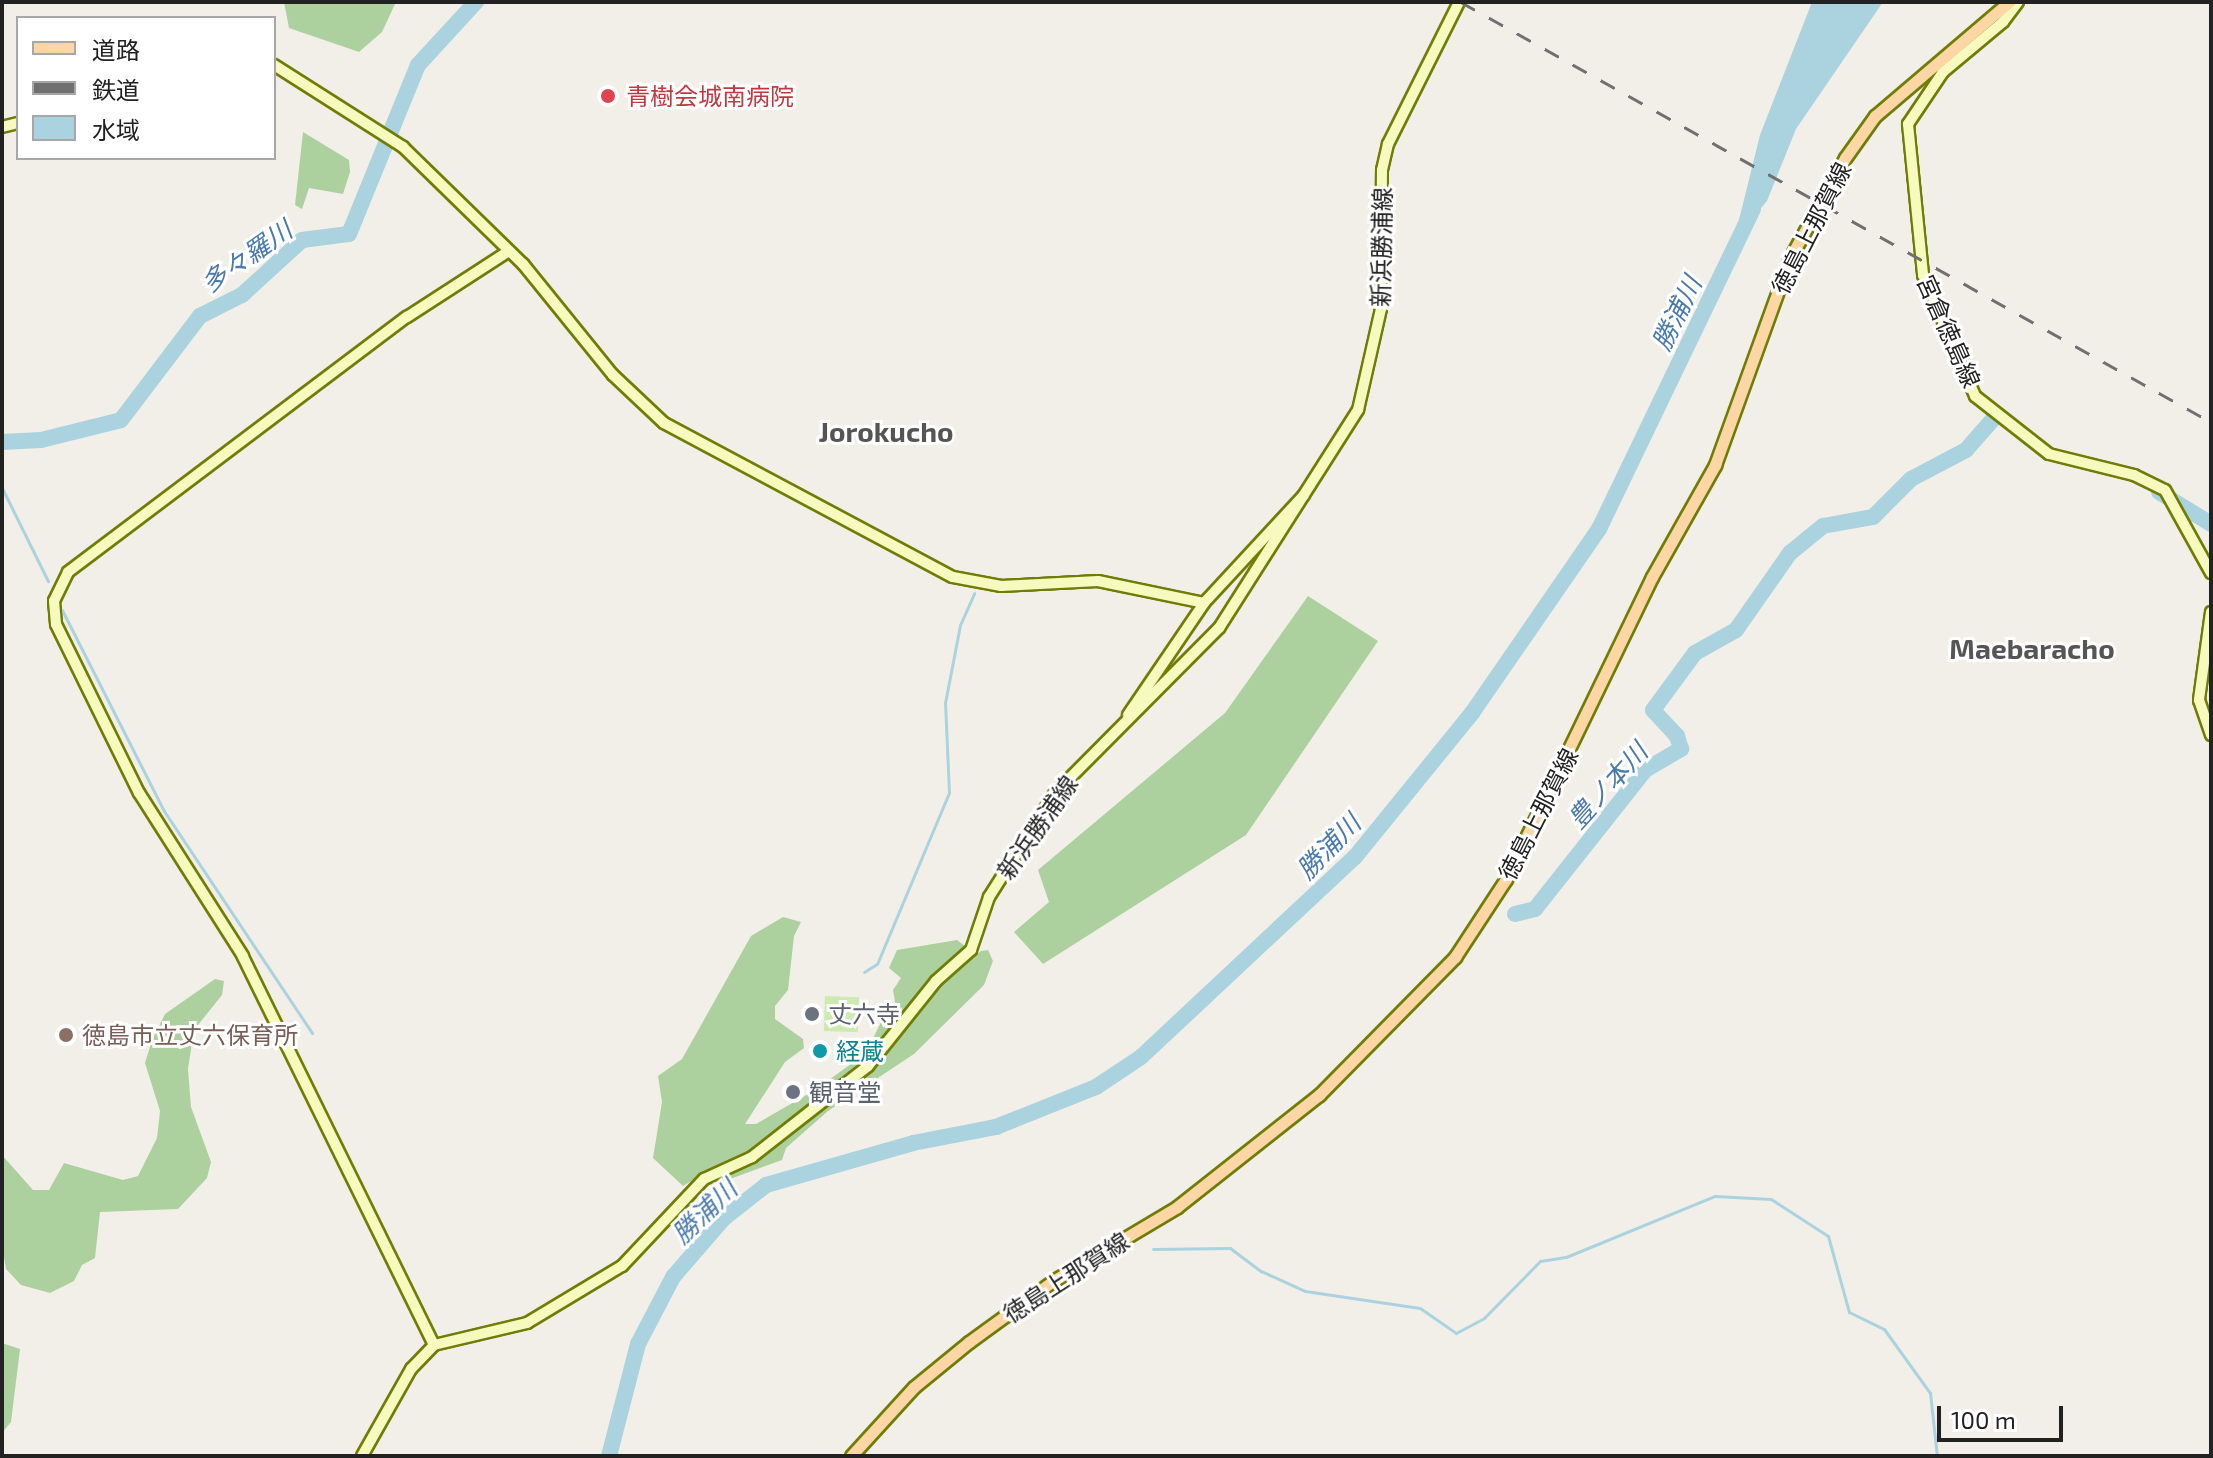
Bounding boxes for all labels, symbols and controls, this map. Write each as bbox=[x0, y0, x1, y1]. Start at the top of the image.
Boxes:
legend bbox=[16, 16, 276, 160]
text: 道路 bbox=[92, 35, 140, 64]
text: 鉄道 bbox=[92, 75, 140, 104]
place label: 青樹会城南病院 bbox=[626, 82, 794, 110]
marker: 青樹会城南病院 bbox=[597, 85, 619, 107]
text: 水域 bbox=[92, 115, 140, 144]
street label: 徳島上那賀線 bbox=[1765, 157, 1857, 299]
street label: 新浜勝浦線 bbox=[1366, 187, 1396, 307]
water label: 多々羅川 bbox=[194, 213, 298, 299]
street label: 宮倉徳島線 bbox=[1911, 270, 1987, 392]
water label: 勝浦川 bbox=[1645, 271, 1707, 355]
district label: Jorokucho bbox=[818, 414, 954, 448]
district label: Maebaracho bbox=[1949, 631, 2115, 665]
water label: 豊ノ本川 bbox=[1561, 736, 1653, 834]
street label: 徳島上那賀線 bbox=[1492, 743, 1584, 885]
street label: 新浜勝浦線 bbox=[991, 770, 1083, 884]
water label: 勝浦川 bbox=[1290, 807, 1366, 885]
place label: 丈六寺 bbox=[828, 1000, 900, 1028]
marker: 丈六寺 bbox=[803, 1005, 821, 1023]
place label: 徳島市立丈六保育所 bbox=[82, 1021, 298, 1049]
marker: 徳島市立丈六保育所 bbox=[57, 1026, 75, 1044]
place label: 経蔵 bbox=[836, 1037, 884, 1065]
marker: 経蔵 bbox=[811, 1042, 829, 1060]
place label: 観音堂 bbox=[809, 1078, 881, 1106]
marker: 観音堂 bbox=[784, 1083, 802, 1101]
water label: 勝浦川 bbox=[665, 1173, 743, 1249]
street label: 徳島上那賀線 bbox=[998, 1226, 1134, 1328]
scale bar bbox=[1941, 1390, 2067, 1440]
text: 100 m bbox=[1951, 1405, 2016, 1434]

